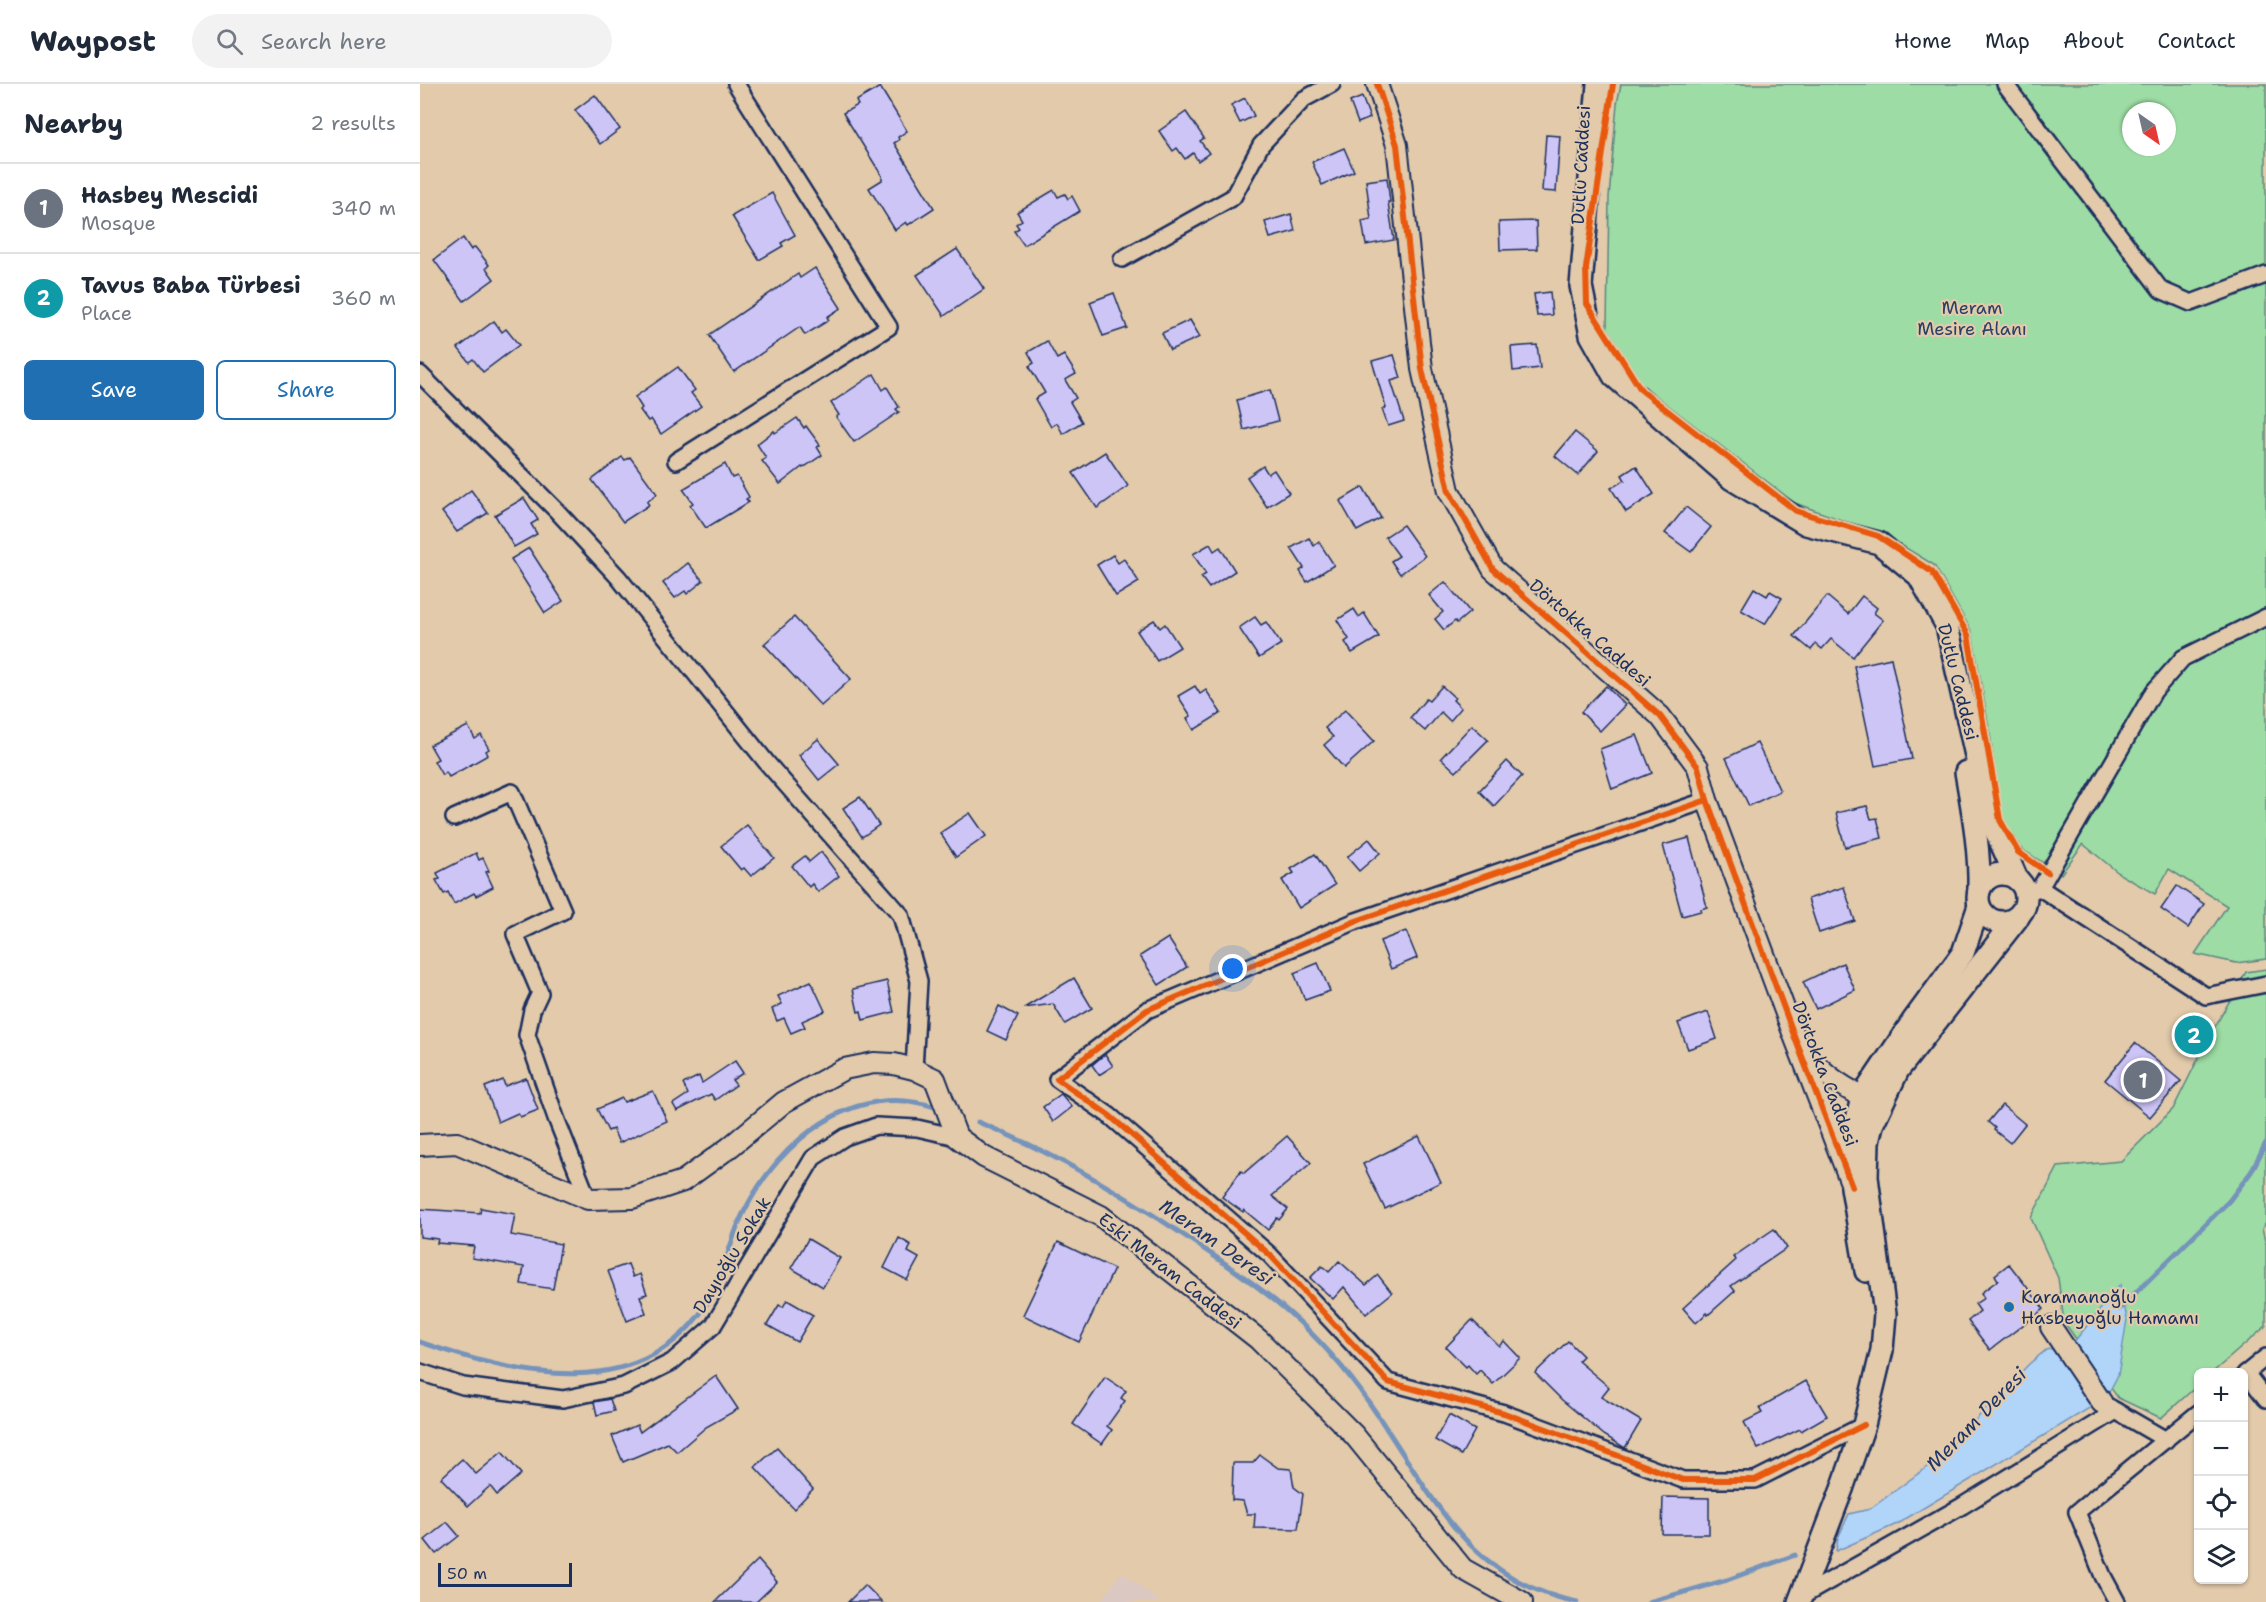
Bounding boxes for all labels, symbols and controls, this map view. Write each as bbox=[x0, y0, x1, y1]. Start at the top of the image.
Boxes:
search box bbox=[192, 14, 612, 68]
text: Waypost bbox=[30, 22, 156, 60]
icon: search bbox=[213, 25, 246, 58]
text: Search here bbox=[261, 27, 387, 56]
text: Home bbox=[1894, 27, 1952, 55]
text: Map bbox=[1985, 27, 2030, 55]
text: About bbox=[2063, 27, 2124, 55]
text: Contact bbox=[2157, 27, 2236, 55]
north arrow bbox=[2122, 102, 2176, 156]
street label: Dutlu Caddesi bbox=[1566, 105, 1596, 225]
text: Nearby bbox=[24, 106, 123, 141]
text: 2 results bbox=[310, 110, 396, 136]
text: Hasbey Mescidi bbox=[81, 181, 258, 210]
text: 1 bbox=[39, 195, 48, 221]
text: 340 m bbox=[331, 195, 396, 221]
text: Mosque bbox=[81, 210, 156, 236]
text: Tavus Baba Türbesi bbox=[81, 271, 301, 300]
text: 2 bbox=[37, 285, 51, 311]
text: 360 m bbox=[331, 285, 396, 311]
park label: Meram Mesire Alanı bbox=[1917, 296, 2027, 341]
text: Place bbox=[81, 300, 132, 326]
button: Save bbox=[24, 360, 204, 420]
button: Share bbox=[216, 360, 396, 420]
street label: Dörtokka Caddesi bbox=[1524, 574, 1656, 692]
street label: Dutlu Caddesi bbox=[1932, 621, 1984, 743]
your location bbox=[1218, 954, 1247, 983]
street label: Dörtokka Caddesi bbox=[1786, 998, 1864, 1150]
pin: 2 bbox=[2174, 1012, 2214, 1058]
pin: 1 bbox=[2124, 1058, 2162, 1102]
street label: Dayıoğlu Sokak bbox=[688, 1192, 776, 1318]
water label: Meram Deresi bbox=[1154, 1193, 1280, 1291]
street label: Eski Meram Caddesi bbox=[1093, 1207, 1247, 1335]
place label: Karamanoğlu Hasbeyoğlu Hamamı bbox=[2021, 1285, 2199, 1330]
marker: Karamanoğlu Hasbeyoğlu Hamamı bbox=[2002, 1300, 2016, 1314]
water label: Meram Deresi bbox=[1920, 1361, 2032, 1476]
map controls bbox=[2194, 1368, 2248, 1584]
button: + bbox=[2194, 1368, 2248, 1422]
button: − bbox=[2194, 1422, 2248, 1476]
button: locate bbox=[2194, 1476, 2248, 1530]
button: layers bbox=[2194, 1530, 2248, 1584]
scale bar bbox=[438, 1560, 572, 1588]
text: 50 m bbox=[447, 1563, 487, 1584]

